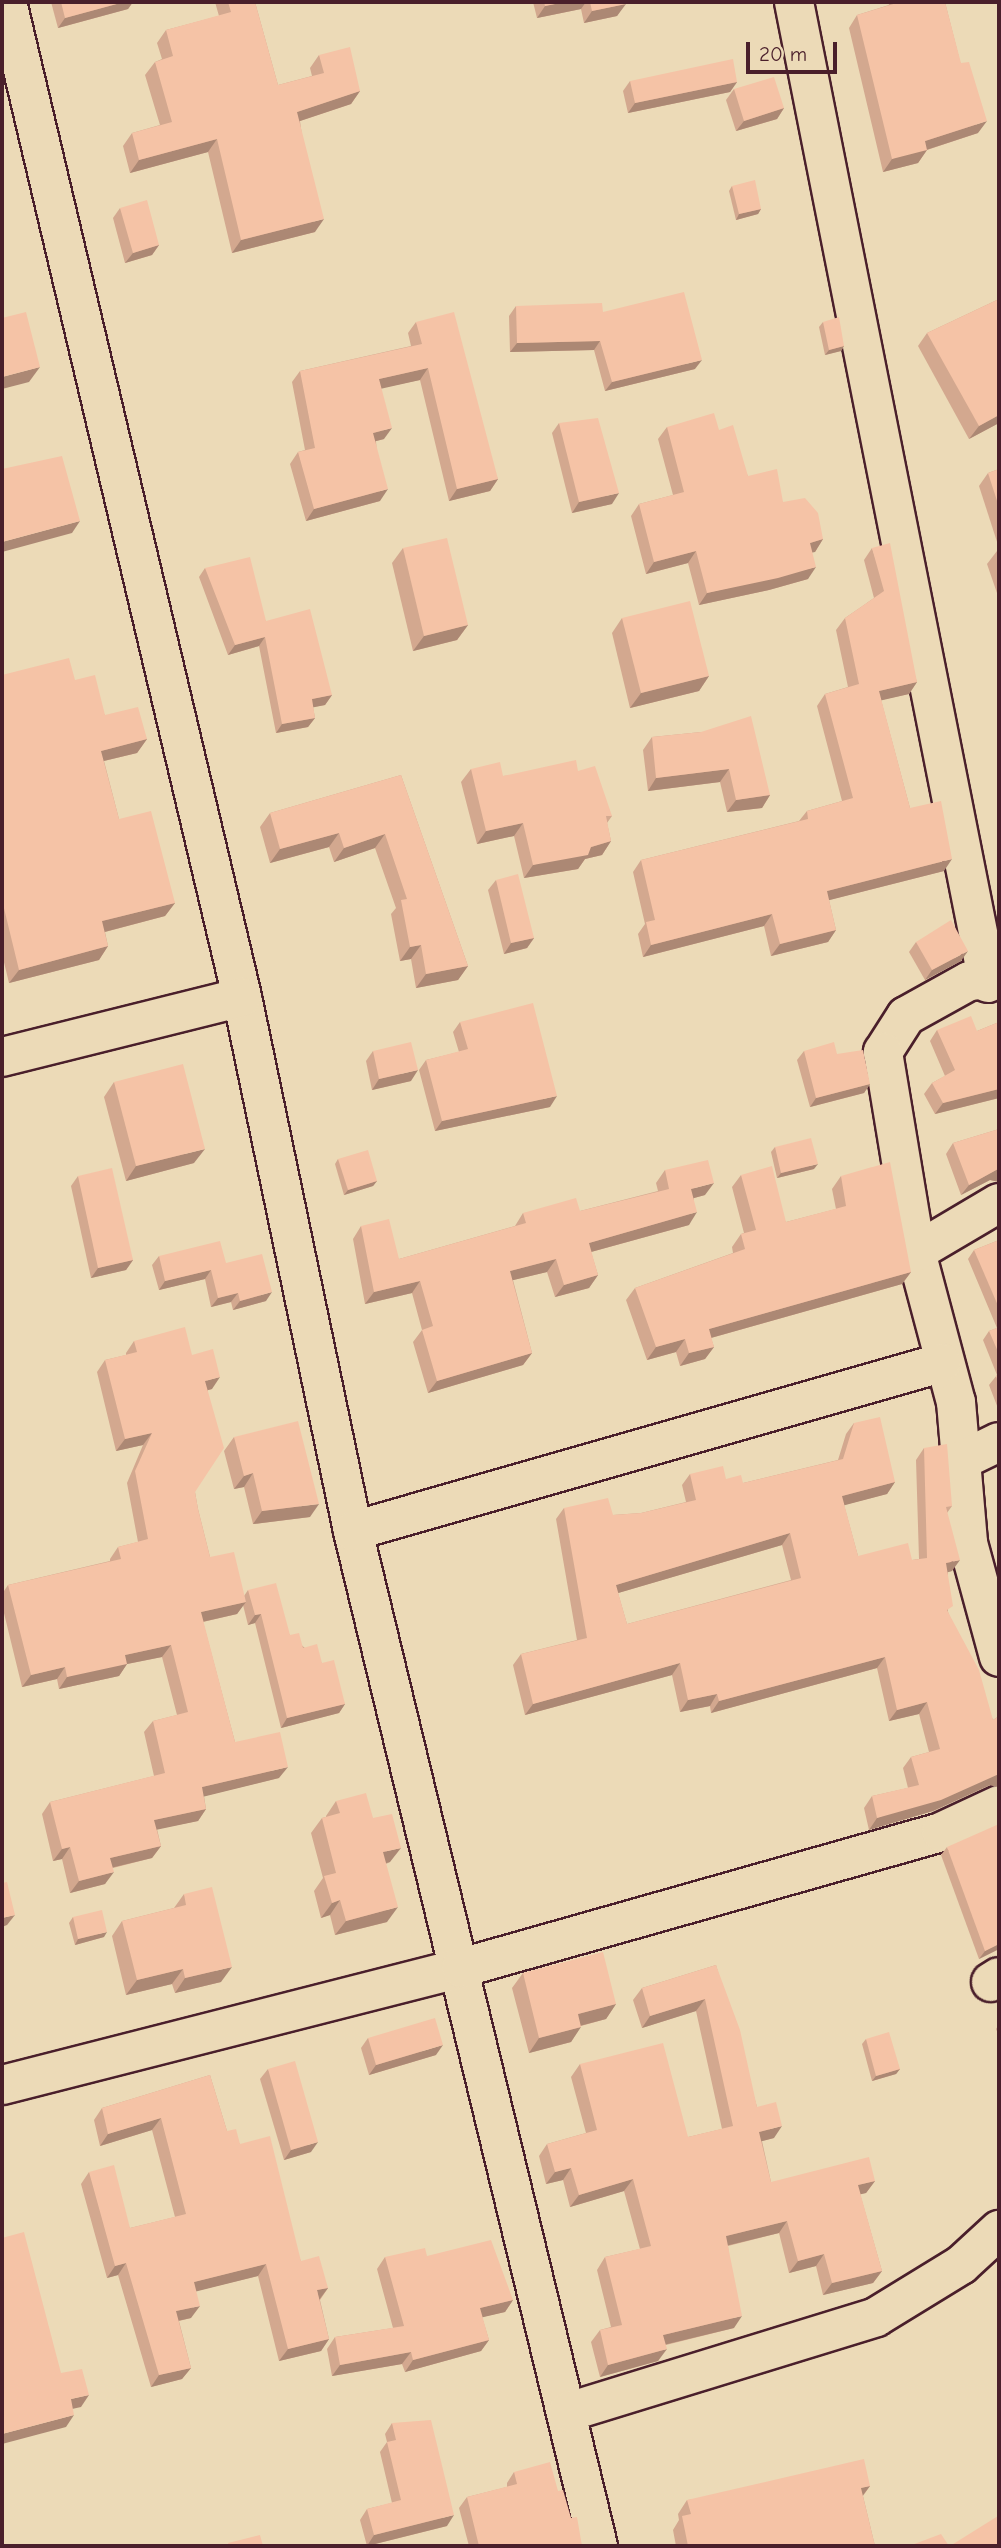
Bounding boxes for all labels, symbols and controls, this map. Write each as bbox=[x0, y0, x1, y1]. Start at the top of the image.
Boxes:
scale bar bbox=[749, 28, 840, 72]
text: 20 m bbox=[759, 42, 807, 66]

